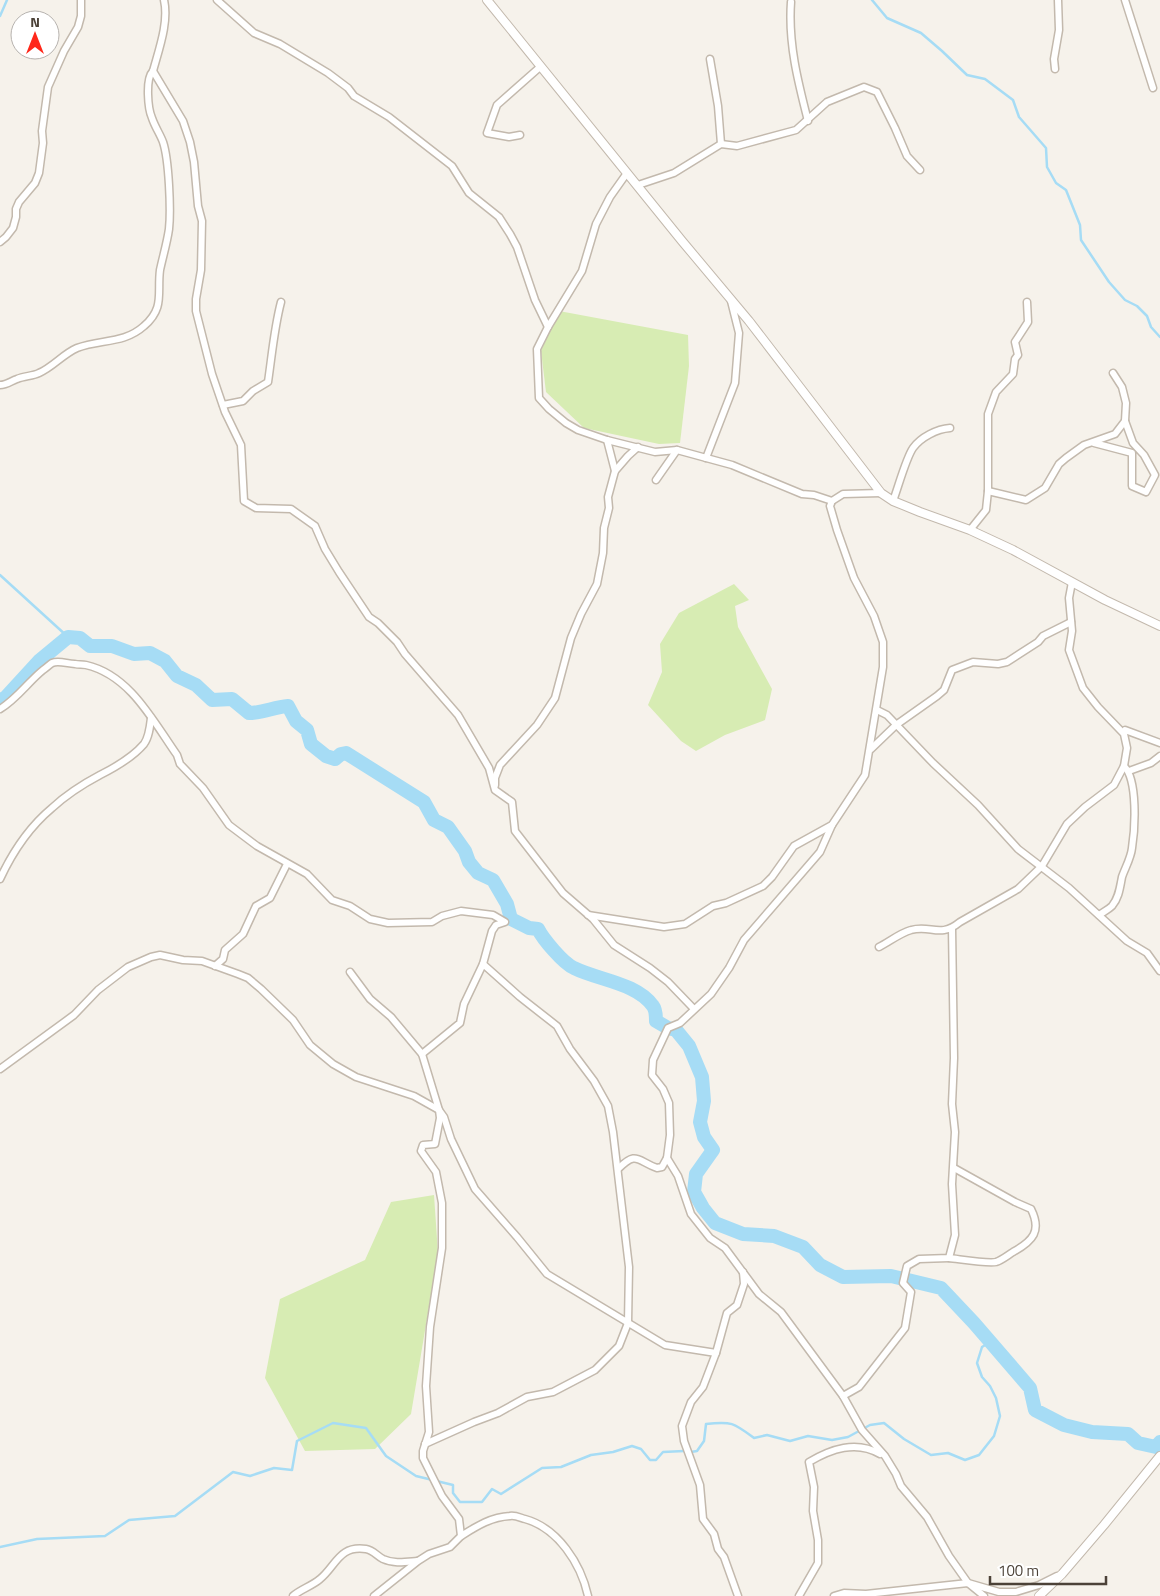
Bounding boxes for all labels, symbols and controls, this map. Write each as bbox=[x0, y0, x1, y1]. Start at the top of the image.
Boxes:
north arrow bbox=[10, 10, 60, 60]
text: N bbox=[30, 11, 40, 32]
scale bar bbox=[990, 1554, 1106, 1586]
text: 100 m bbox=[998, 1559, 1039, 1582]

